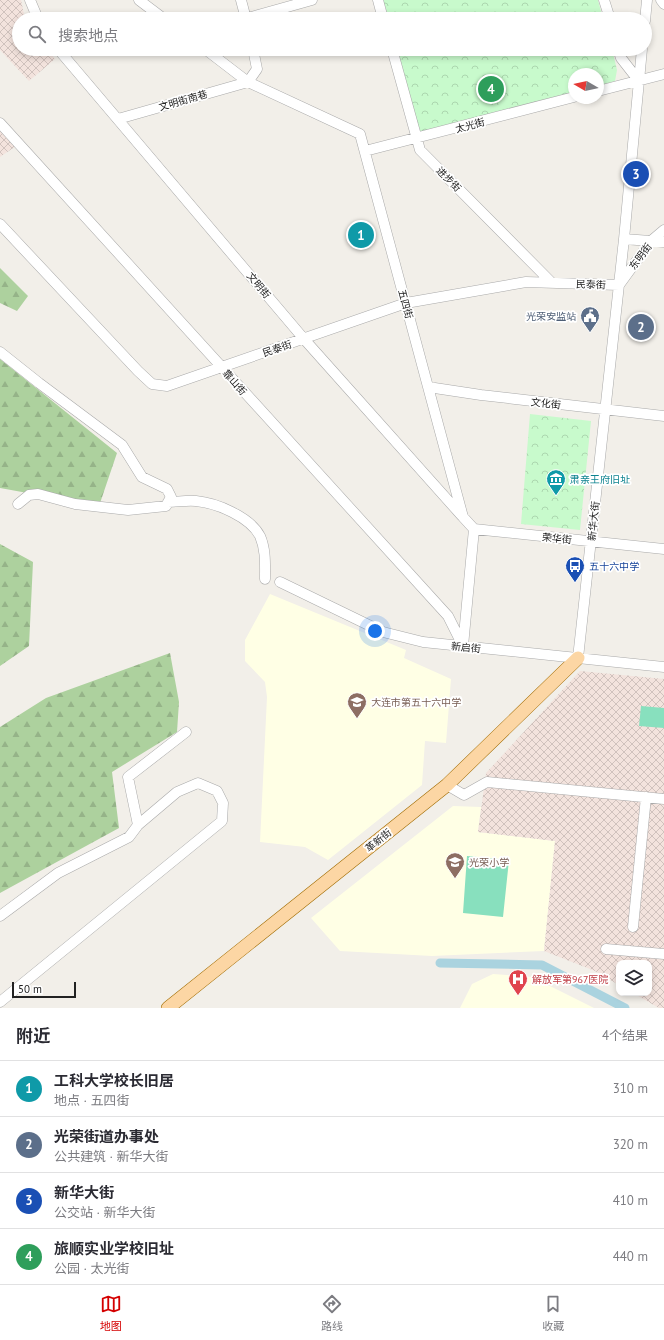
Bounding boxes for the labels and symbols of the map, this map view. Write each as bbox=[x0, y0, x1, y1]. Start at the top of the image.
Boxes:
north arrow bbox=[568, 68, 604, 104]
pin: 4 bbox=[478, 74, 504, 104]
street label: 文明街南巷 bbox=[157, 87, 209, 114]
street label: 太光街 bbox=[454, 115, 486, 136]
pin: 3 bbox=[623, 159, 649, 189]
street label: 进步街 bbox=[433, 164, 464, 195]
pin: 1 bbox=[348, 220, 374, 250]
street label: 东明街 bbox=[626, 240, 655, 272]
street label: 文明街 bbox=[244, 270, 273, 301]
street label: 民泰街 bbox=[576, 277, 606, 292]
street label: 五四街 bbox=[395, 288, 416, 320]
public building icon: 光荣安监站 bbox=[579, 305, 601, 333]
place label: 光荣安监站 bbox=[526, 310, 576, 323]
pin: 2 bbox=[628, 312, 654, 342]
street label: 民泰街 bbox=[261, 337, 293, 360]
street label: 靠山街 bbox=[220, 367, 249, 398]
street label: 文化街 bbox=[530, 395, 562, 412]
museum icon: 肃亲王府旧址 bbox=[545, 468, 567, 496]
place label: 肃亲王府旧址 bbox=[570, 473, 630, 486]
street label: 新华大街 bbox=[585, 500, 602, 542]
street label: 荣华街 bbox=[541, 530, 573, 547]
bus stop icon: 五十六中学 bbox=[564, 555, 586, 583]
place label: 五十六中学 bbox=[589, 560, 639, 573]
your location bbox=[365, 621, 385, 641]
street label: 新启街 bbox=[450, 639, 482, 656]
school or university icon: 大连市第五十六中学 bbox=[346, 691, 368, 719]
place label: 大连市第五十六中学 bbox=[371, 696, 461, 709]
street label: 革新街 bbox=[363, 826, 394, 855]
school or university icon: 光荣小学 bbox=[444, 851, 466, 879]
place label: 光荣小学 bbox=[469, 856, 509, 869]
hospital icon: 解放军第967医院 bbox=[507, 968, 529, 996]
place label: 解放军第967医院 bbox=[532, 973, 608, 986]
scale bar bbox=[12, 980, 76, 999]

